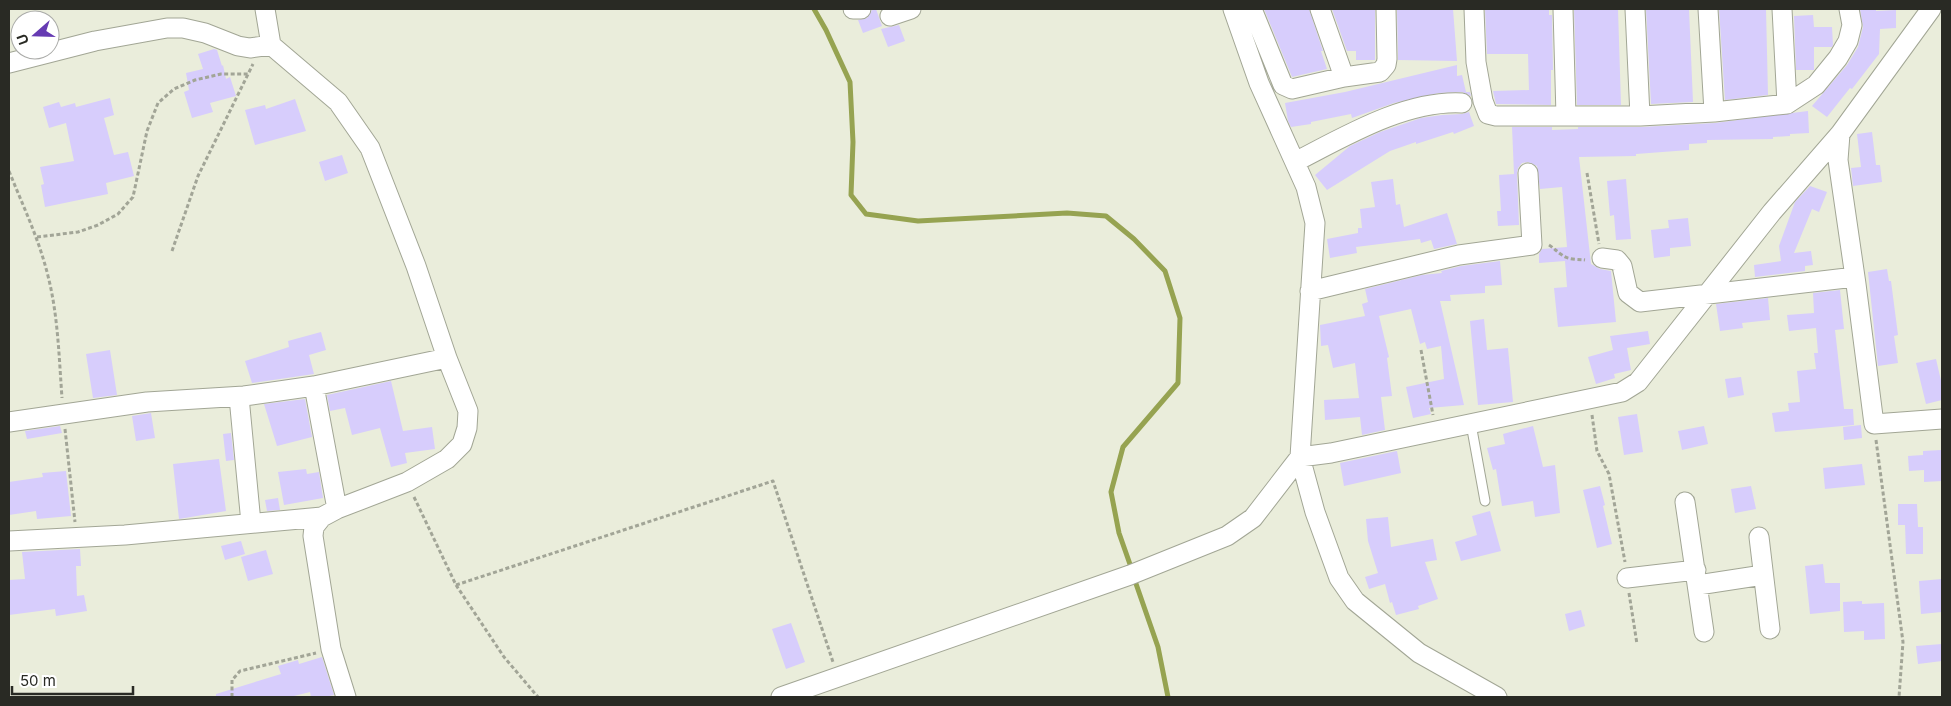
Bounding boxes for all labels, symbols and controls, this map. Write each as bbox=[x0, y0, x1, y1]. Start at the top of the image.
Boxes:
north arrow bbox=[10, 10, 60, 60]
text: U bbox=[13, 32, 32, 47]
scale bar bbox=[12, 664, 134, 696]
text: 50 m bbox=[20, 671, 56, 690]

